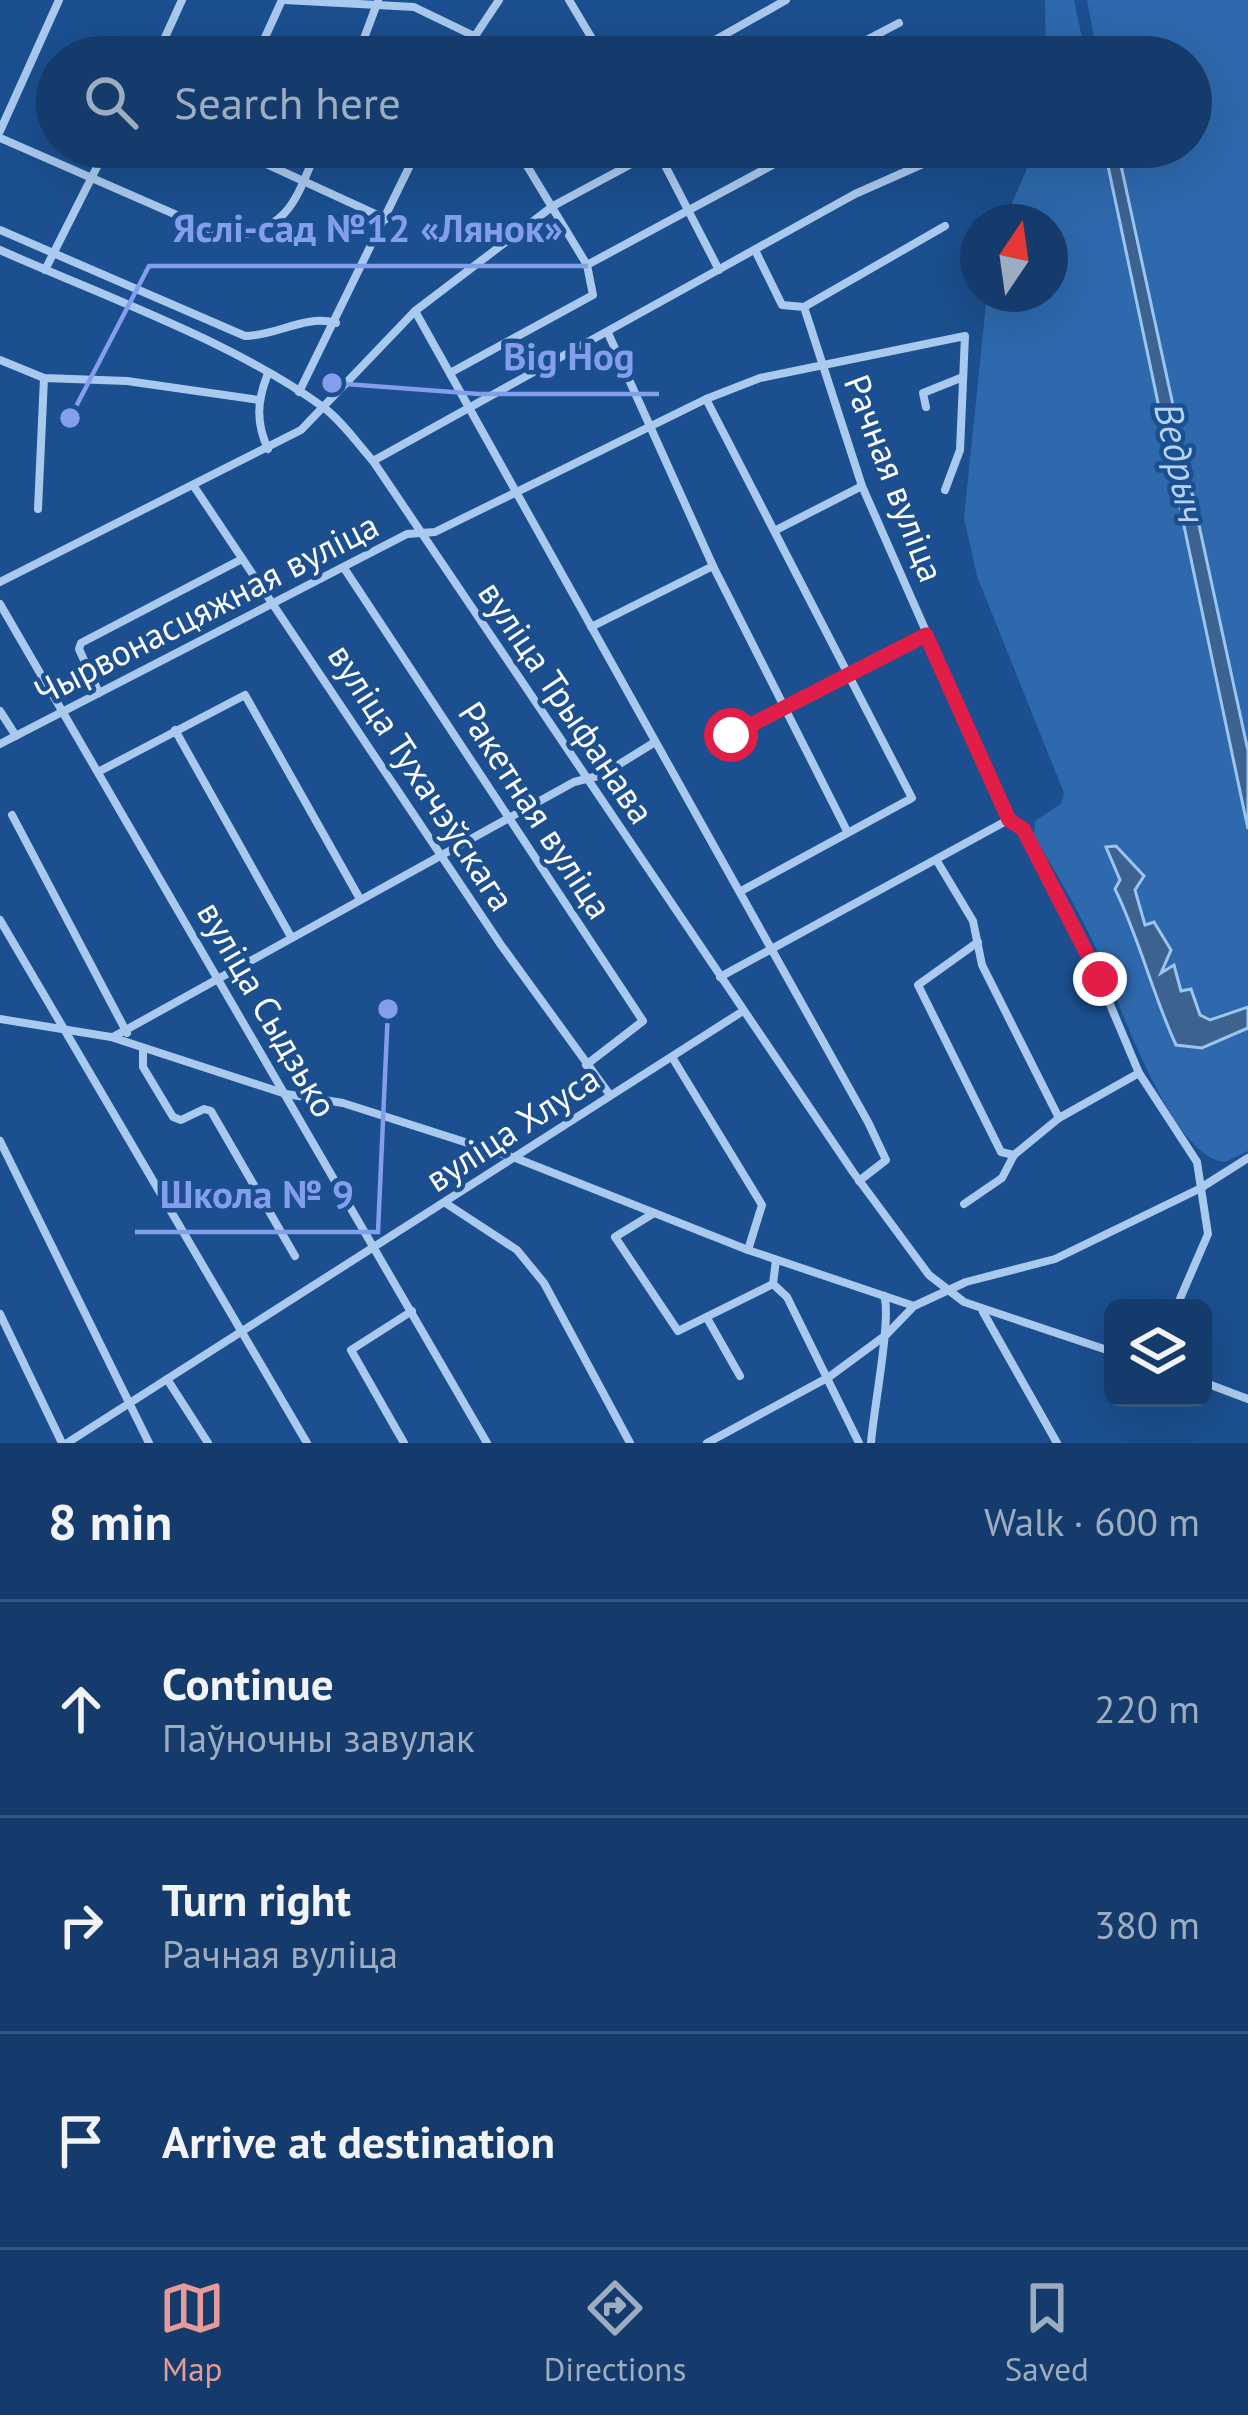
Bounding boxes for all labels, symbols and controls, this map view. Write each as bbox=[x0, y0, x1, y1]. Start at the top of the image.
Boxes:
search box bbox=[36, 36, 1212, 168]
icon: search bbox=[78, 69, 144, 135]
text: Search here bbox=[174, 73, 401, 131]
callout: Яслі-сад №12 «Лянок» bbox=[149, 191, 588, 266]
text: Яслі-сад №12 «Лянок» bbox=[173, 202, 563, 253]
north arrow bbox=[960, 204, 1068, 312]
callout: Big Hog bbox=[479, 319, 659, 394]
text: Big Hog bbox=[503, 330, 635, 381]
street label: Рачная вуліца bbox=[834, 368, 956, 588]
water label: Ведрыч bbox=[1143, 398, 1219, 528]
street label: Чырвонасцяжная вуліца bbox=[26, 501, 386, 715]
street label: вуліца Трыфанава bbox=[468, 572, 666, 832]
street label: вуліца Тухачэўскага bbox=[318, 634, 526, 920]
street label: Ракетная вуліца bbox=[448, 692, 624, 928]
route start bbox=[704, 708, 758, 762]
street label: вуліца Сыдзько bbox=[187, 893, 349, 1125]
route end bbox=[1073, 952, 1127, 1006]
street label: вуліца Хлуса bbox=[416, 1054, 608, 1202]
callout: Школа № 9 bbox=[135, 1157, 378, 1232]
text: Школа № 9 bbox=[160, 1168, 354, 1219]
map controls bbox=[1104, 1299, 1212, 1407]
button: layers bbox=[1104, 1299, 1212, 1407]
text: 8 min bbox=[48, 1488, 172, 1554]
text: Walk · 600 m bbox=[984, 1496, 1200, 1547]
text: Continue bbox=[162, 1654, 334, 1712]
icon: ahead bbox=[48, 1676, 114, 1742]
text: 220 m bbox=[1094, 1683, 1200, 1734]
text: Паўночны завулак bbox=[162, 1712, 475, 1763]
text: Turn right bbox=[162, 1870, 351, 1928]
icon: right bbox=[48, 1892, 114, 1958]
text: 380 m bbox=[1094, 1899, 1200, 1950]
text: Рачная вуліца bbox=[162, 1928, 398, 1979]
icon: arrive bbox=[48, 2108, 114, 2174]
text: Arrive at destination bbox=[162, 2112, 555, 2170]
tab: Map bbox=[159, 2275, 225, 2390]
tab: Directions bbox=[544, 2275, 686, 2390]
tab: Saved bbox=[1005, 2275, 1089, 2390]

